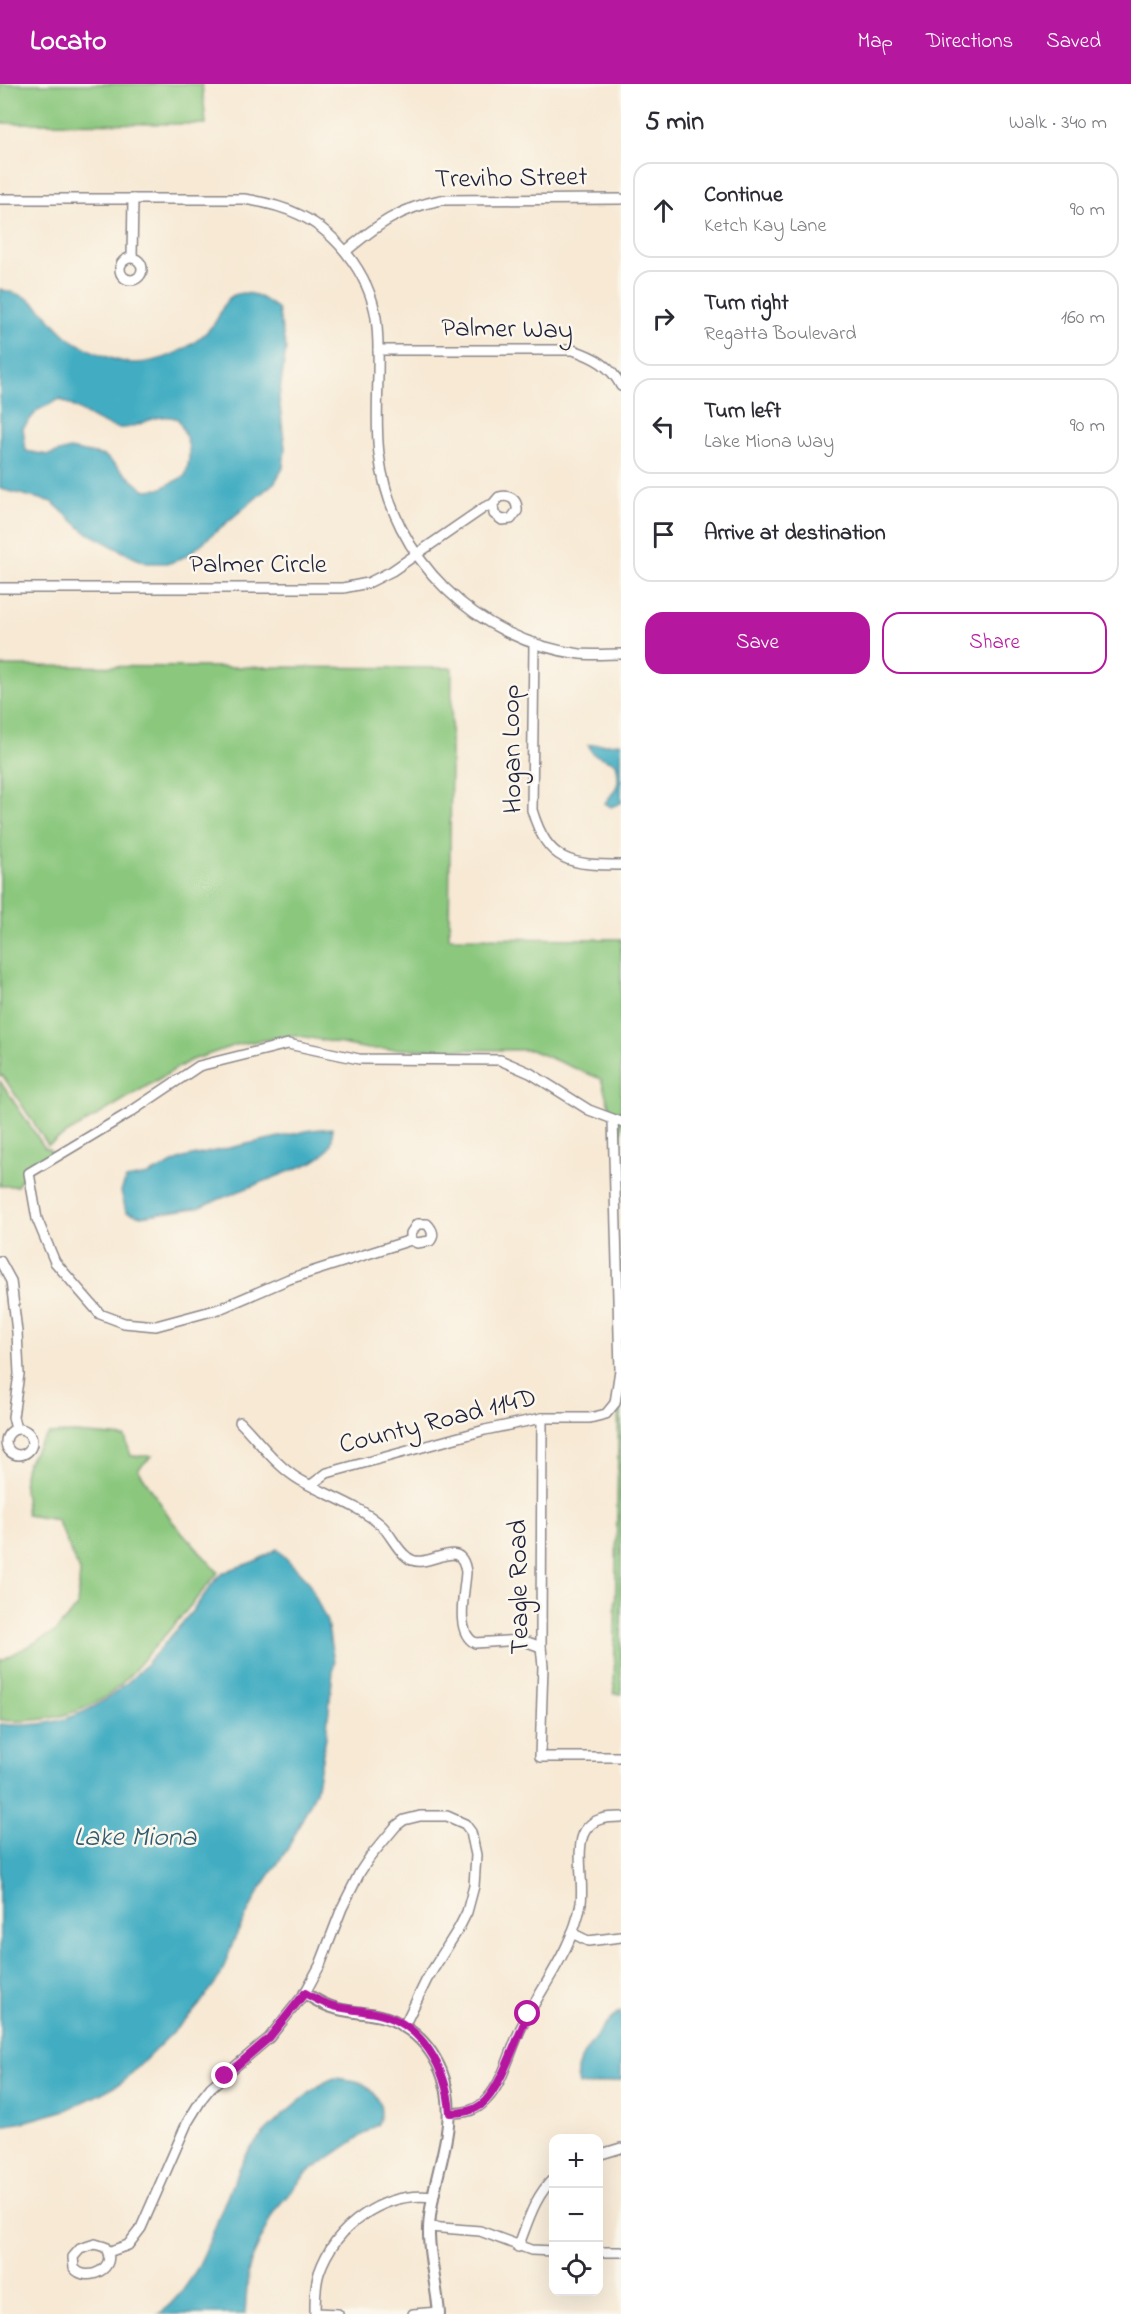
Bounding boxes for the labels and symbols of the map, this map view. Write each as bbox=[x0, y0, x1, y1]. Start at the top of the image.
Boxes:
street label: Treviho Street bbox=[434, 158, 588, 200]
street label: Palmer Way bbox=[441, 309, 573, 351]
street label: Palmer Circle bbox=[189, 546, 328, 585]
street label: Hogan Loop bbox=[492, 684, 534, 814]
street label: County Road 114D bbox=[335, 1379, 541, 1465]
street label: Teagle Road bbox=[499, 1519, 541, 1655]
water label: Lake Miona bbox=[74, 1818, 197, 1859]
route start bbox=[514, 2000, 540, 2026]
route end bbox=[211, 2062, 237, 2088]

